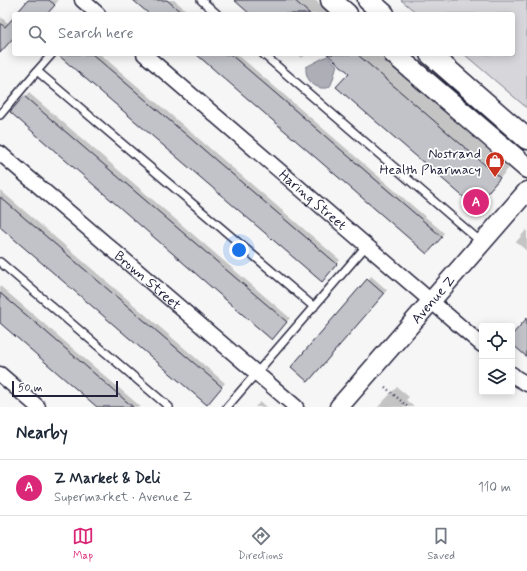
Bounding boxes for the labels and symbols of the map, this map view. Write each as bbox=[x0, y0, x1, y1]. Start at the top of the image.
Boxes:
place label: Nostrand Health Pharmacy bbox=[380, 145, 481, 179]
shop icon: Nostrand Health Pharmacy bbox=[484, 150, 506, 178]
street label: Haring Street bbox=[275, 166, 350, 234]
pin: A bbox=[463, 187, 489, 217]
your location bbox=[229, 240, 249, 260]
street label: Brown Street bbox=[110, 247, 185, 315]
street label: Avenue Z bbox=[408, 272, 460, 328]
scale bar bbox=[12, 379, 118, 398]

